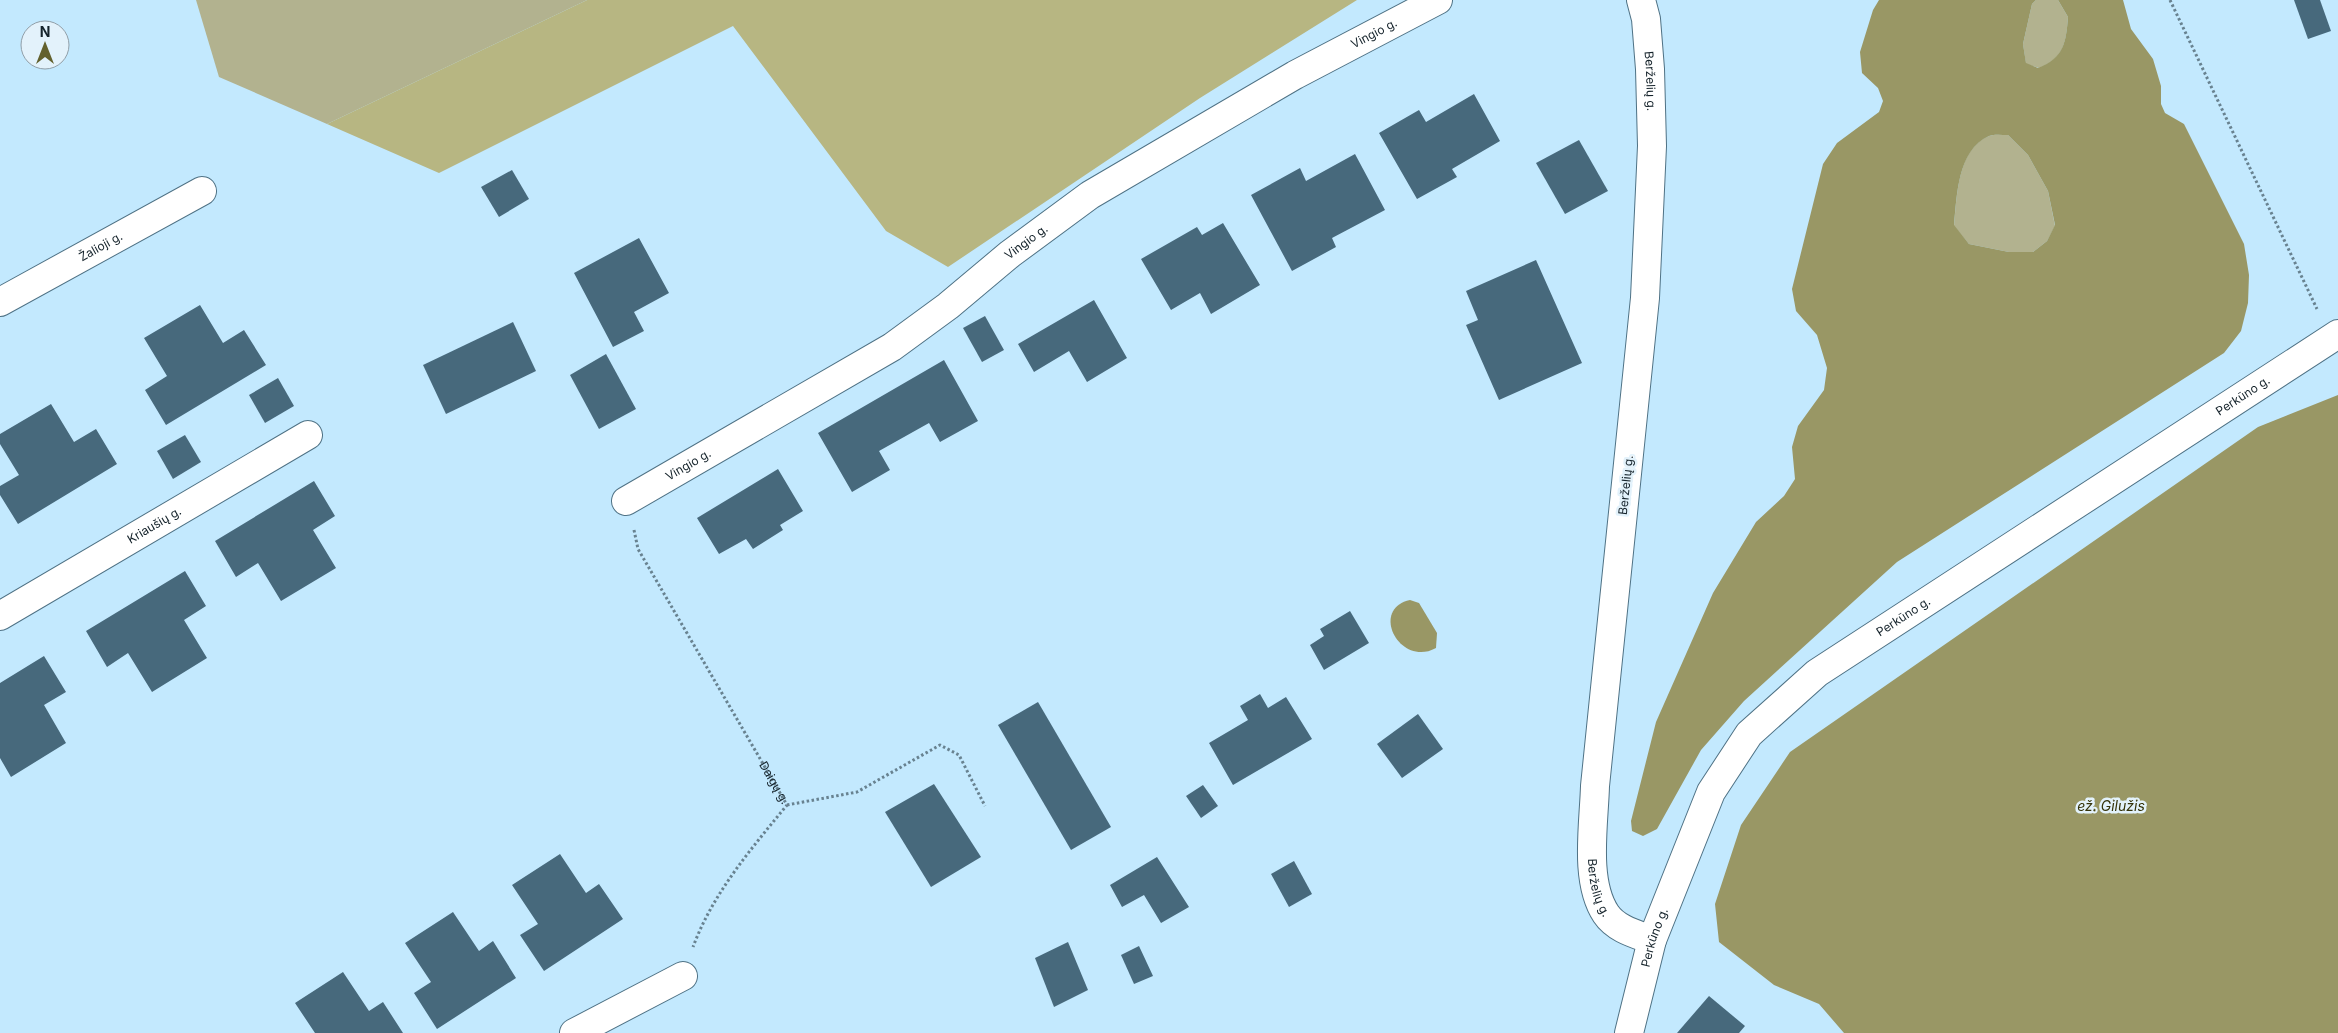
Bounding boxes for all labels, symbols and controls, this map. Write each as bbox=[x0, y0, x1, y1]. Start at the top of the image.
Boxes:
street label: Vingio g. bbox=[1348, 15, 1400, 51]
north arrow bbox=[20, 20, 70, 70]
text: N bbox=[40, 23, 50, 40]
street label: Berželių g. bbox=[1642, 51, 1659, 111]
street label: Vingio g. bbox=[1001, 221, 1051, 262]
street label: Žalioji g. bbox=[76, 228, 125, 264]
street label: Perkūno g. bbox=[2213, 372, 2273, 418]
street label: Vingio g. bbox=[663, 445, 713, 483]
street label: Berželių g. bbox=[1615, 454, 1636, 516]
street label: Kriaušių g. bbox=[124, 503, 184, 547]
street label: Perkūno g. bbox=[1873, 593, 1933, 639]
street label: Daigų g. bbox=[756, 759, 793, 807]
water label: ež. Gilužis bbox=[2077, 797, 2145, 814]
street label: Berželių g. bbox=[1585, 858, 1614, 920]
street label: Perkūno g. bbox=[1638, 905, 1671, 968]

